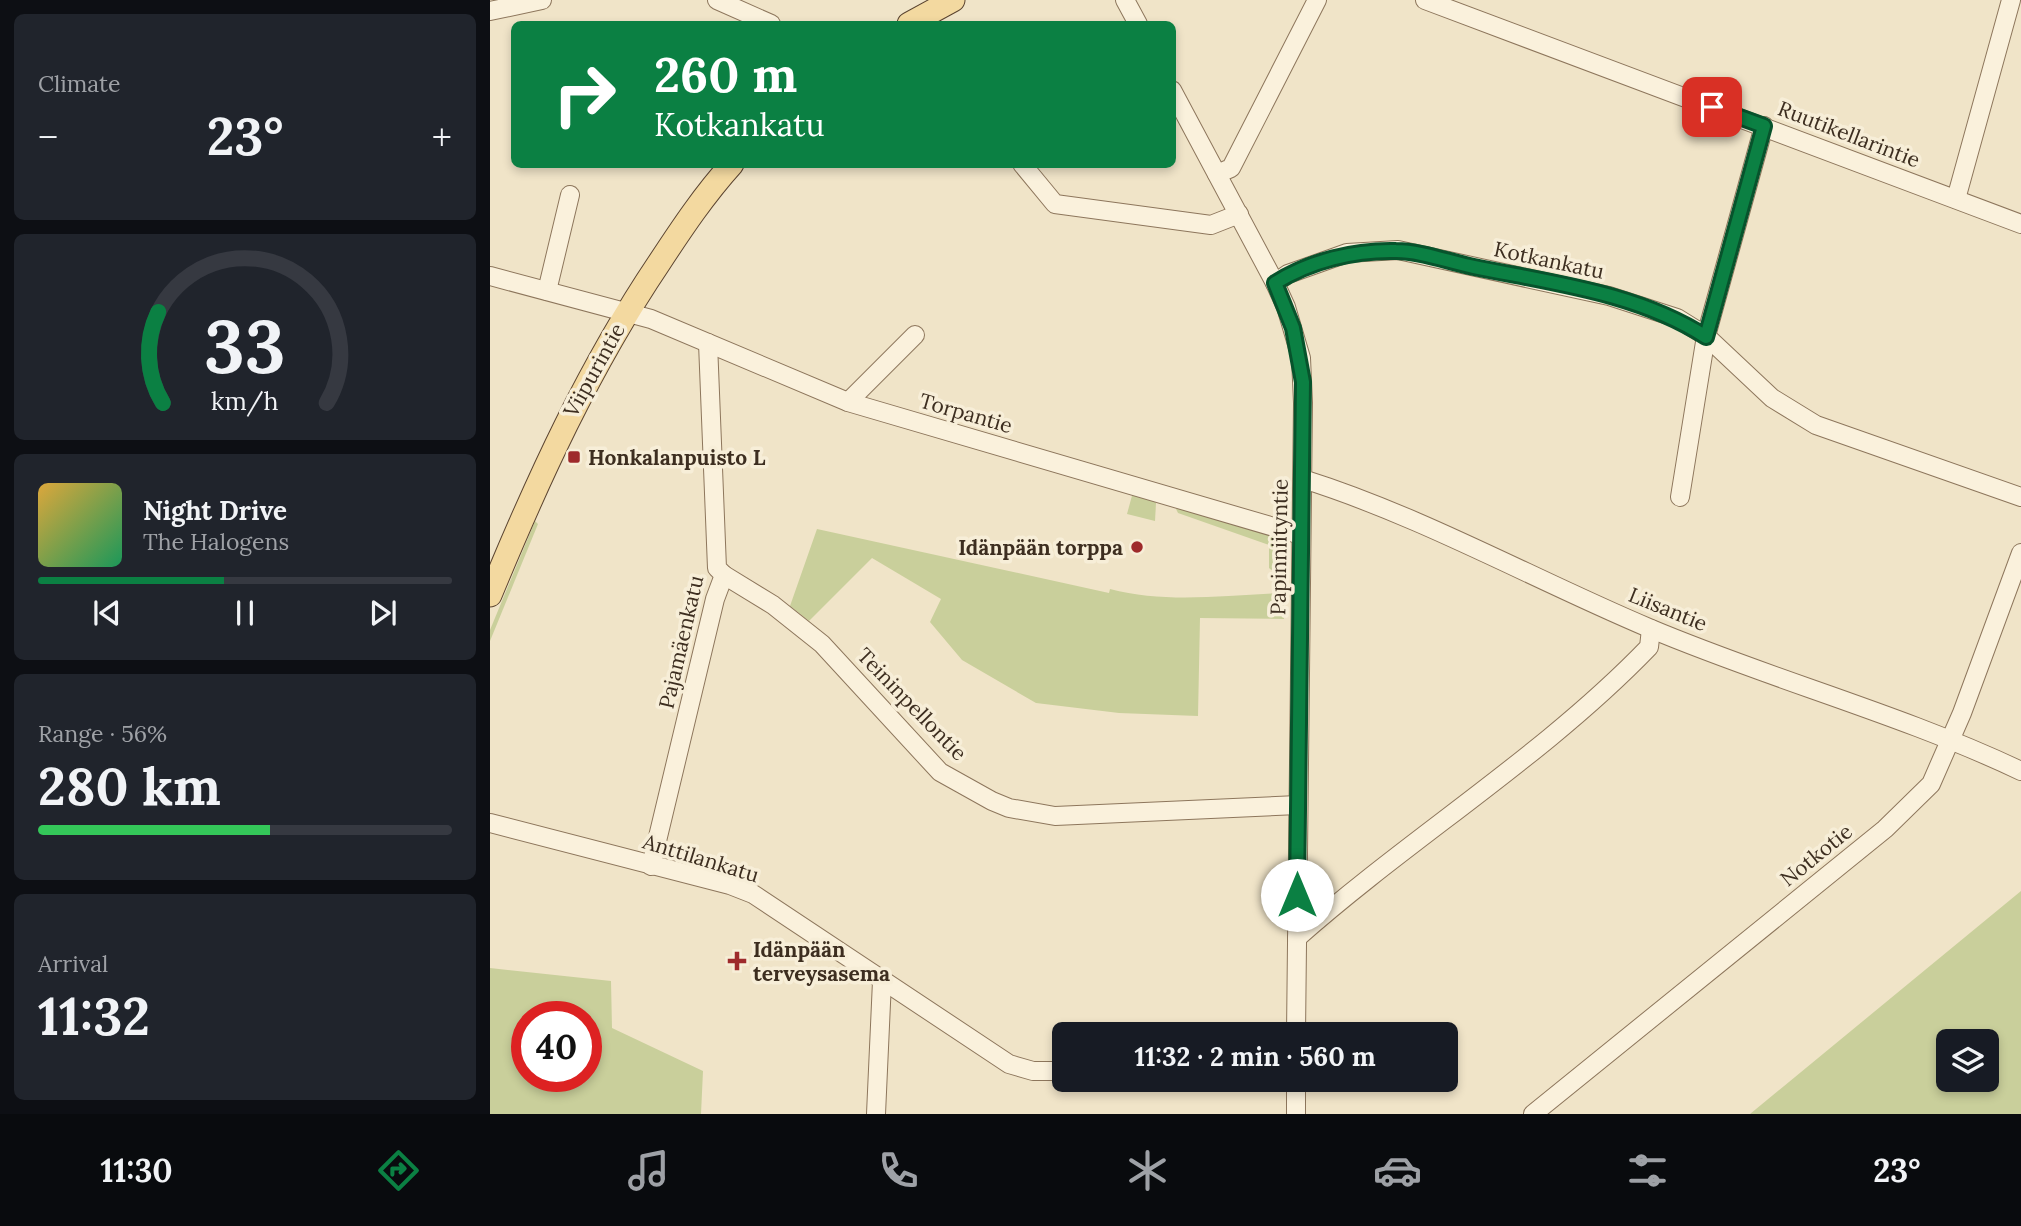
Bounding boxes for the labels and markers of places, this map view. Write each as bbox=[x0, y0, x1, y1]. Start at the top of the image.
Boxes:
pin bbox=[1682, 77, 1742, 137]
place label: Honkalanpuisto L bbox=[588, 444, 766, 471]
marker: Honkalanpuisto L bbox=[566, 449, 582, 465]
place label: Idänpään torppa bbox=[958, 534, 1123, 561]
marker: Idänpään torppa bbox=[1129, 539, 1145, 555]
place label: Idänpään terveysasema bbox=[753, 936, 890, 987]
marker: Idänpään terveysasema bbox=[727, 951, 747, 971]

